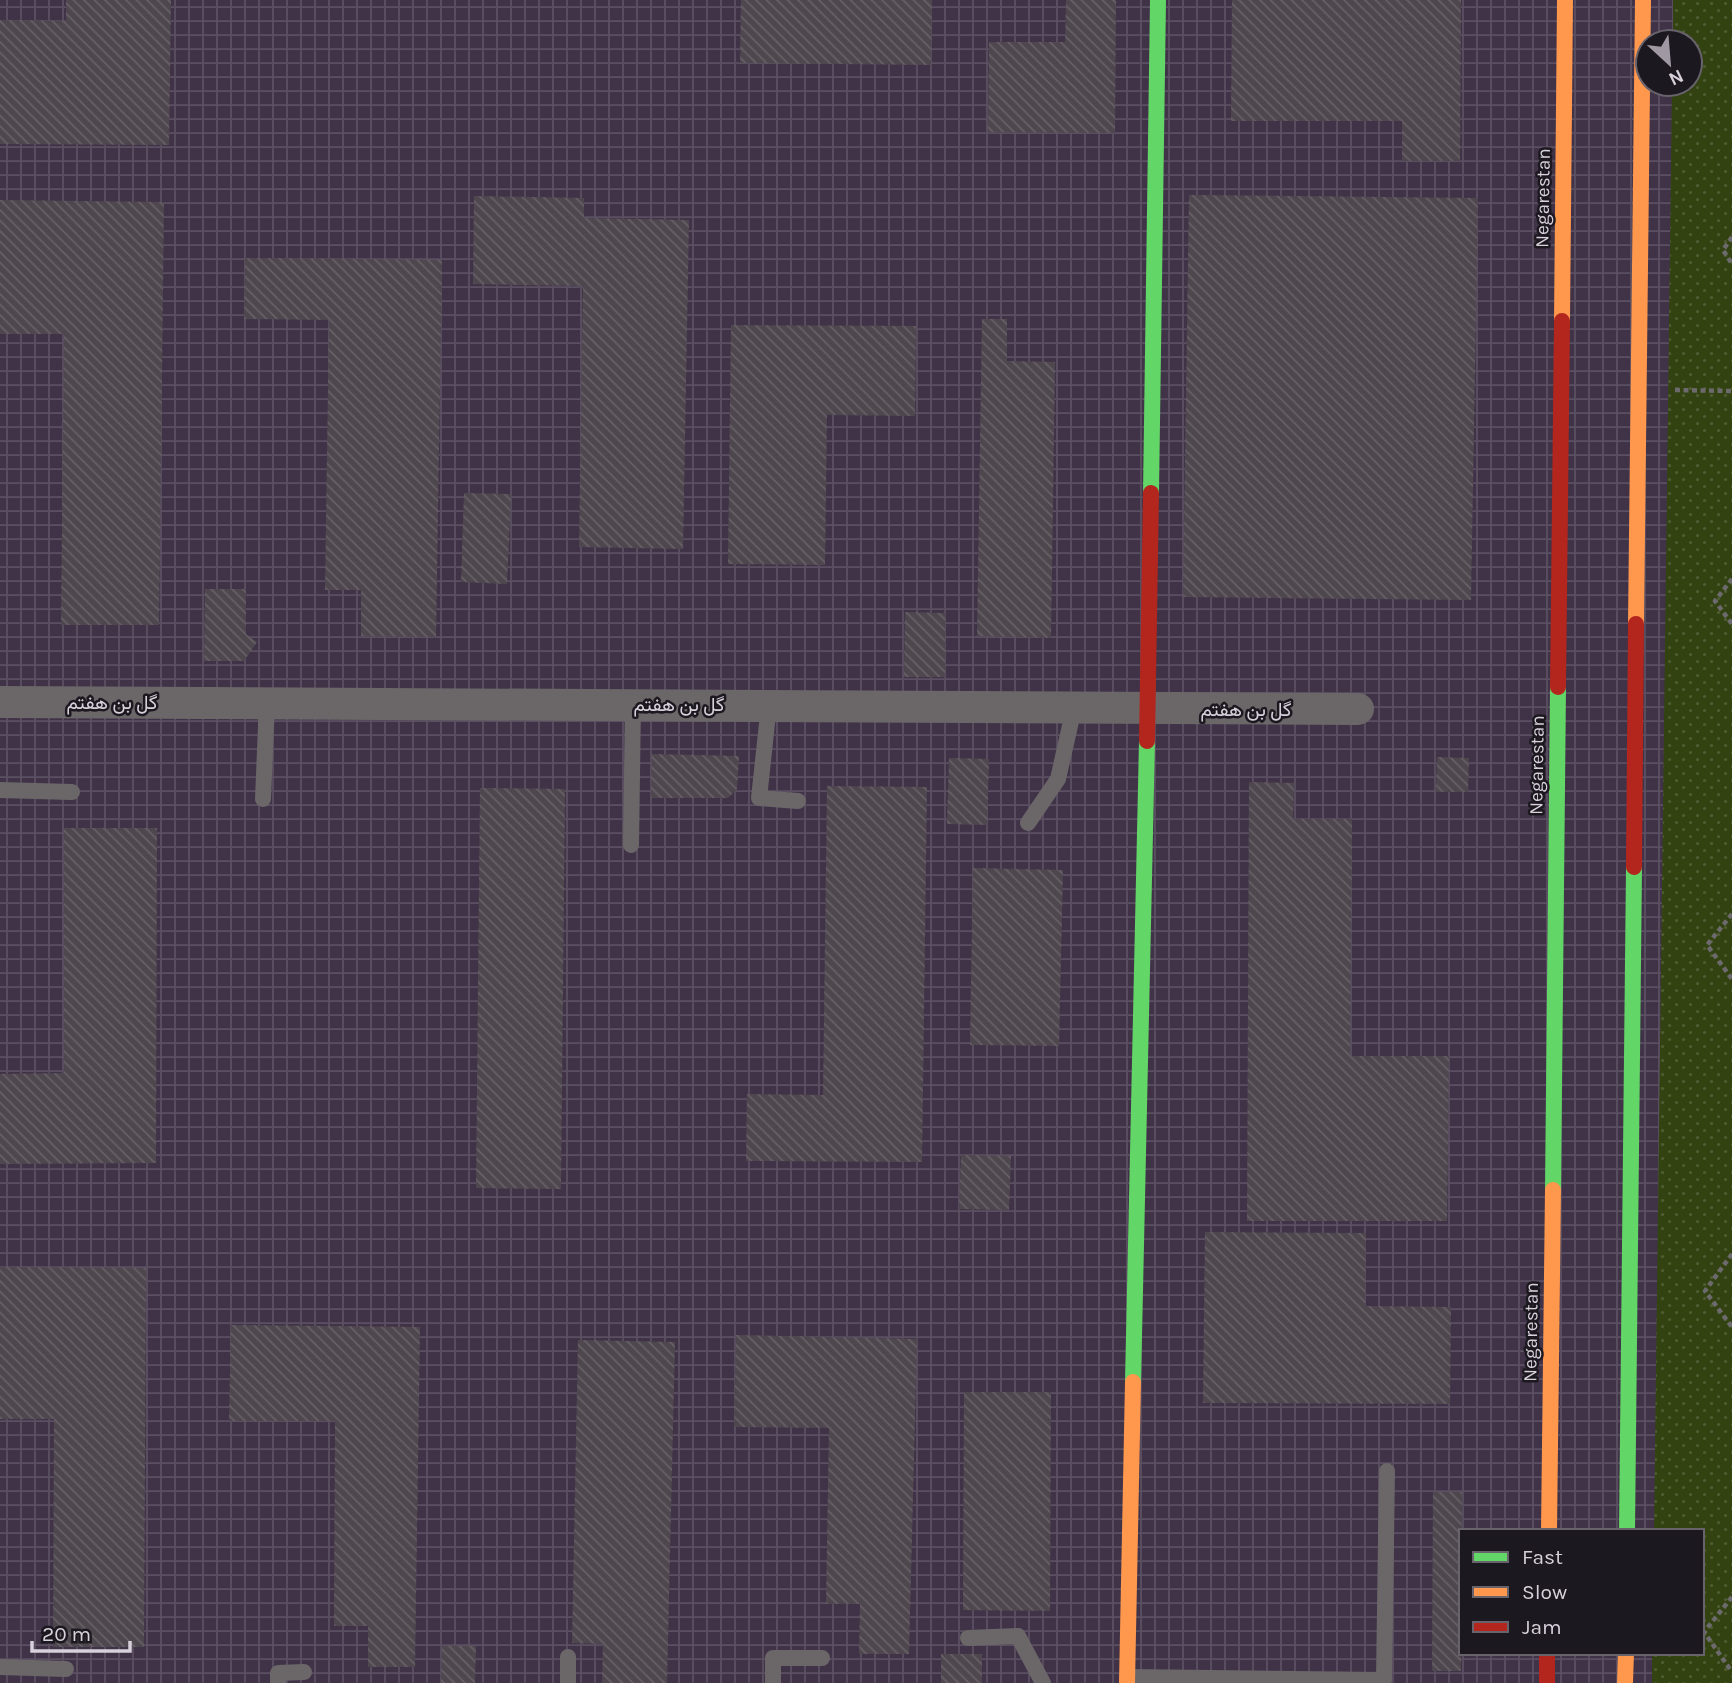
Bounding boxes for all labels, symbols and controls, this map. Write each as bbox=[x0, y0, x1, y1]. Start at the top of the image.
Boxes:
north arrow bbox=[1634, 28, 1704, 98]
text: N bbox=[1665, 65, 1687, 90]
street label: Negarestan bbox=[1531, 148, 1555, 248]
street label: گل بن هفتم bbox=[67, 692, 158, 715]
street label: گل بن هفتم bbox=[634, 694, 725, 717]
street label: گل بن هفتم bbox=[1201, 699, 1292, 722]
street label: Negarestan bbox=[1525, 715, 1549, 815]
street label: Negarestan bbox=[1519, 1282, 1543, 1382]
legend bbox=[1459, 1529, 1704, 1655]
text: Fast bbox=[1522, 1545, 1563, 1569]
text: Slow bbox=[1522, 1580, 1567, 1604]
scale bar bbox=[32, 1610, 130, 1654]
text: Jam bbox=[1522, 1615, 1562, 1639]
text: 20 m bbox=[42, 1622, 91, 1646]

